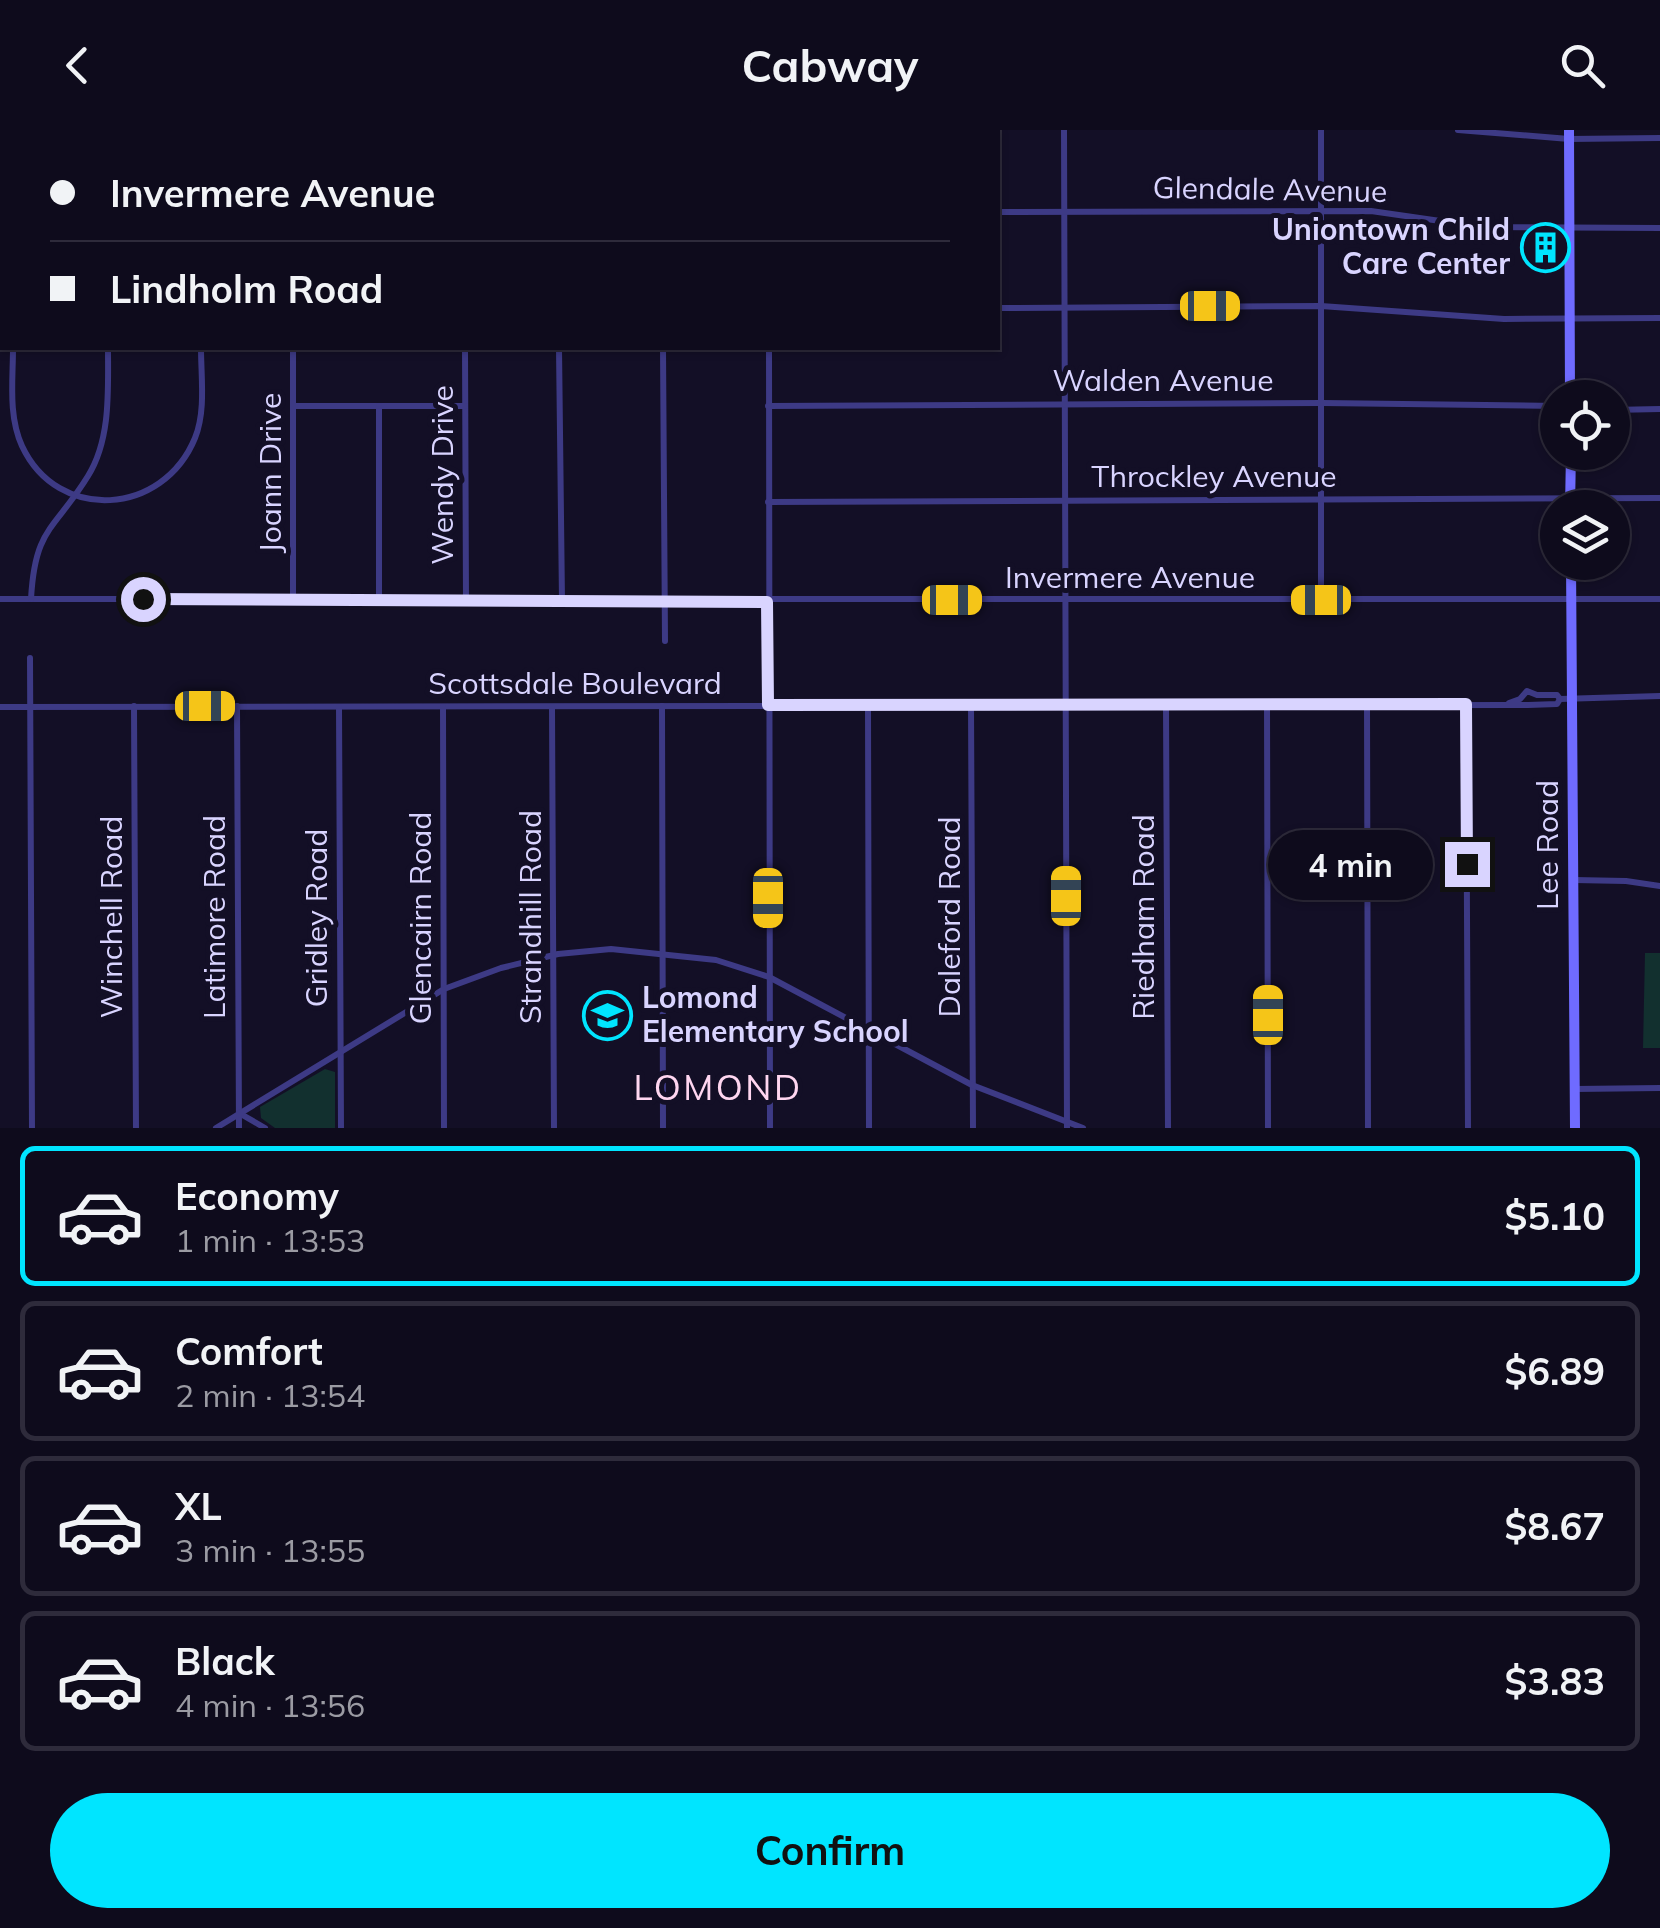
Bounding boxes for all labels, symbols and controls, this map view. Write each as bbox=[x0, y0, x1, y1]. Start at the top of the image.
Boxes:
text: Cabway bbox=[742, 37, 918, 93]
icon: back bbox=[50, 38, 105, 93]
icon: search bbox=[1555, 38, 1610, 93]
street label: Glendale Avenue bbox=[1152, 168, 1388, 210]
text: Invermere Avenue bbox=[110, 169, 435, 217]
place label: Uniontown Child Care Center bbox=[1272, 210, 1510, 282]
building icon: Uniontown Child Care Center bbox=[1519, 221, 1571, 273]
text: Lindholm Road bbox=[110, 265, 383, 313]
car bbox=[1180, 291, 1240, 321]
street label: Walden Avenue bbox=[1052, 361, 1274, 399]
map controls bbox=[1540, 380, 1630, 580]
button: locate bbox=[1540, 380, 1630, 470]
street label: Wendy Drive bbox=[423, 385, 461, 565]
street label: Joann Drive bbox=[251, 393, 289, 553]
street label: Throckley Avenue bbox=[1091, 457, 1337, 495]
button: layers bbox=[1540, 490, 1630, 580]
street label: Invermere Avenue bbox=[1005, 558, 1255, 596]
route start bbox=[121, 577, 166, 622]
car bbox=[922, 585, 982, 615]
car bbox=[1291, 585, 1351, 615]
street label: Scottsdale Boulevard bbox=[428, 664, 722, 702]
car bbox=[175, 691, 235, 721]
street label: Lee Road bbox=[1528, 780, 1566, 910]
street label: Strandhill Road bbox=[511, 810, 549, 1024]
street label: Glencairn Road bbox=[401, 812, 439, 1024]
street label: Riedham Road bbox=[1124, 814, 1162, 1020]
street label: Latimore Road bbox=[195, 815, 233, 1019]
street label: Winchell Road bbox=[92, 816, 130, 1018]
street label: Daleford Road bbox=[930, 817, 968, 1017]
street label: Gridley Road bbox=[297, 829, 335, 1007]
callout: 4 min bbox=[1267, 829, 1432, 899]
route end bbox=[1445, 842, 1490, 887]
text: 4 min bbox=[1308, 845, 1393, 885]
car bbox=[1051, 866, 1081, 926]
car bbox=[753, 868, 783, 928]
place label: Lomond Elementary School bbox=[642, 978, 909, 1050]
car bbox=[1253, 985, 1283, 1045]
school or university icon: Lomond Elementary School bbox=[581, 989, 633, 1041]
district label: LOMOND bbox=[633, 1065, 803, 1109]
icon: car bbox=[55, 1171, 145, 1261]
text: Economy bbox=[175, 1172, 339, 1220]
text: $5.10 bbox=[1504, 1192, 1605, 1240]
text: 1 min · 13:53 bbox=[175, 1220, 365, 1260]
icon: car bbox=[55, 1326, 145, 1416]
text: Comfort bbox=[175, 1327, 323, 1375]
text: $6.89 bbox=[1504, 1347, 1605, 1395]
text: 2 min · 13:54 bbox=[175, 1375, 365, 1415]
icon: car bbox=[55, 1481, 145, 1571]
text: XL bbox=[175, 1482, 222, 1530]
text: $8.67 bbox=[1504, 1502, 1605, 1550]
text: 3 min · 13:55 bbox=[175, 1530, 365, 1570]
icon: car bbox=[55, 1636, 145, 1726]
text: Black bbox=[175, 1637, 275, 1685]
text: $3.83 bbox=[1504, 1657, 1605, 1705]
text: 4 min · 13:56 bbox=[175, 1685, 365, 1725]
button: Confirm bbox=[50, 1793, 1610, 1908]

